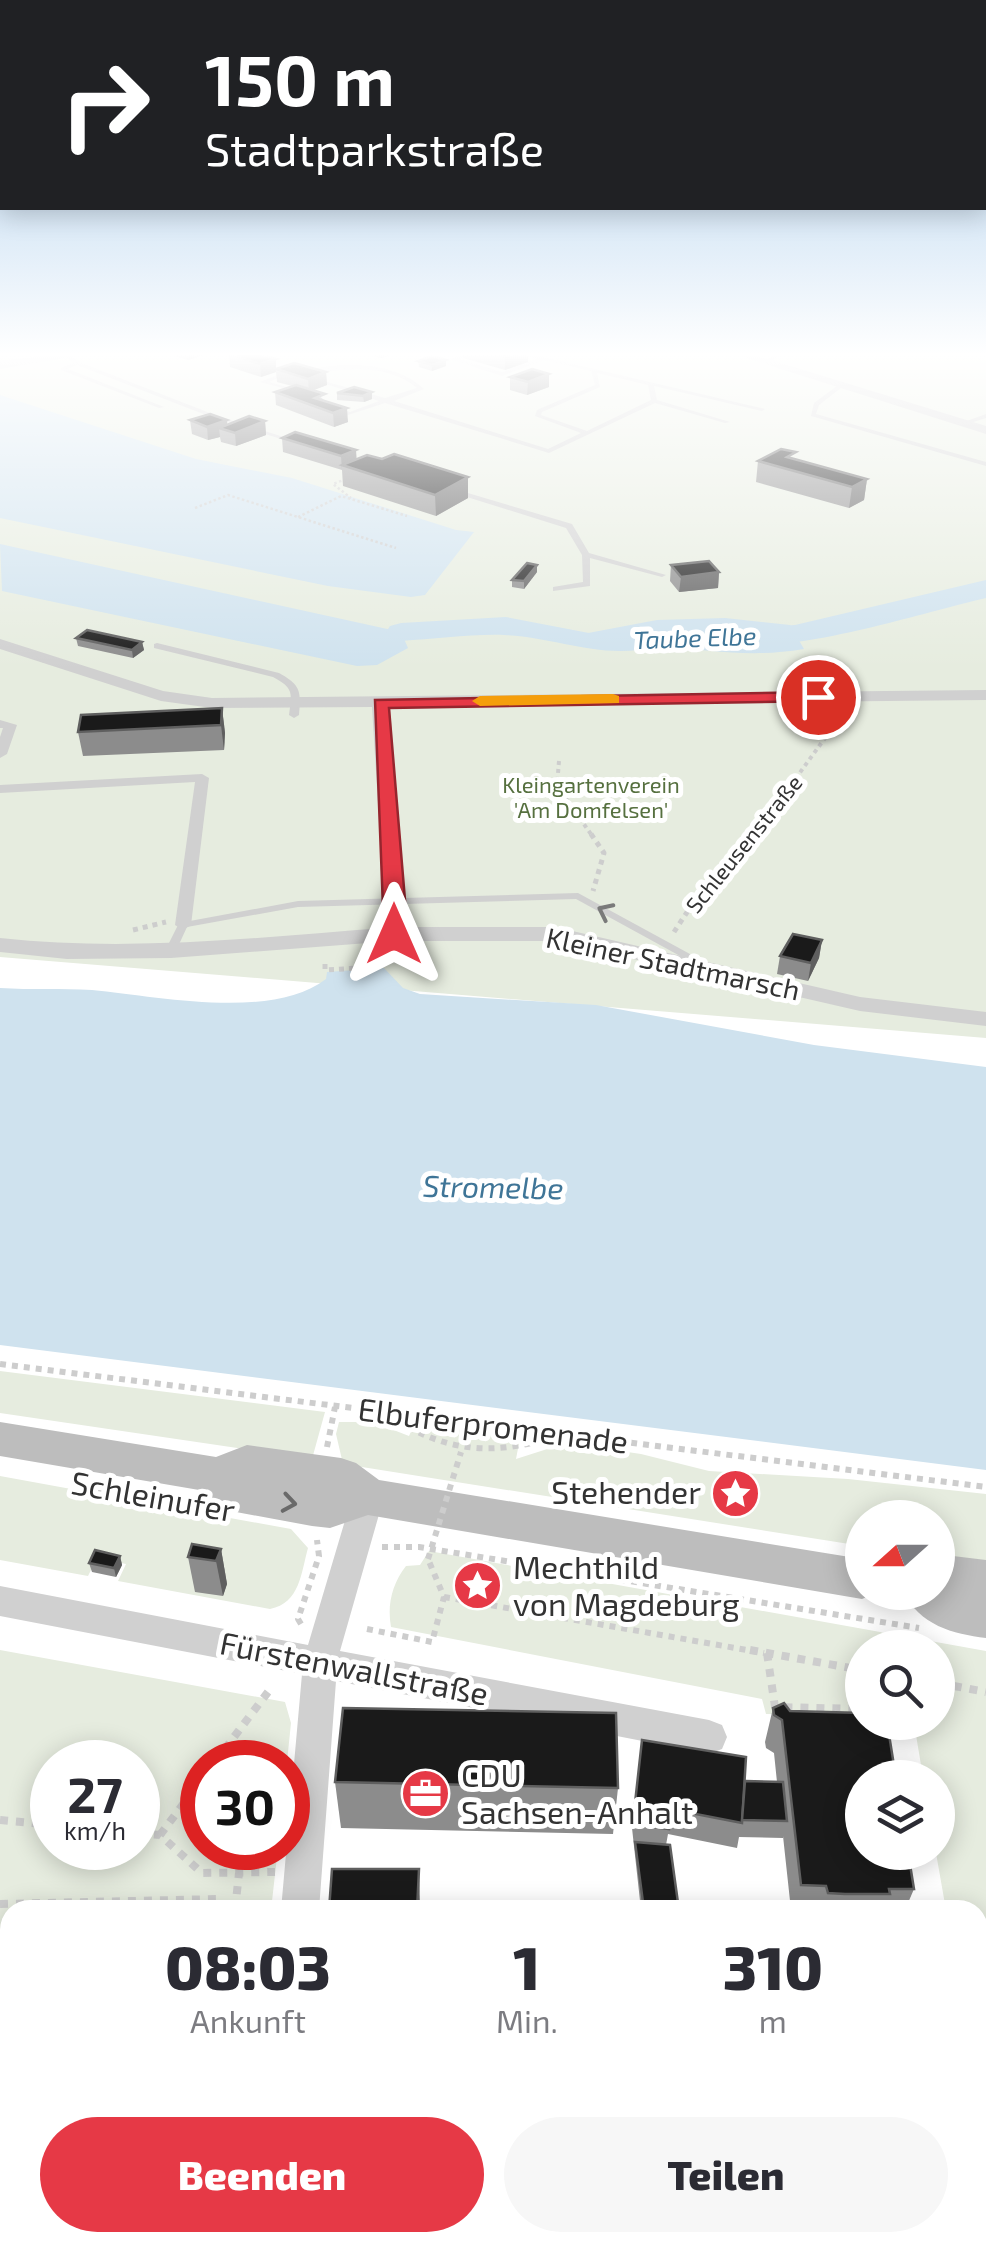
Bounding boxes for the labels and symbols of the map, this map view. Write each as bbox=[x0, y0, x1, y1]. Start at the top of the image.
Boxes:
water label: Taube Elbe bbox=[633, 620, 757, 654]
pin bbox=[776, 655, 861, 740]
street label: Schleusenstraße bbox=[680, 769, 807, 917]
park label: Kleingartenverein 'Am Domfelsen' bbox=[502, 771, 680, 822]
position arrow bbox=[342, 882, 446, 986]
one-way arrow bbox=[597, 903, 615, 923]
street label: Kleiner Stadtmarsch bbox=[543, 920, 803, 1007]
water label: Stromelbe bbox=[422, 1167, 564, 1205]
street label: Elbuferpromenade bbox=[356, 1389, 630, 1459]
street label: Schleinufer bbox=[69, 1462, 238, 1528]
place icon: Stehender bbox=[710, 1467, 762, 1519]
place label: Stehender bbox=[551, 1472, 701, 1510]
one-way arrow bbox=[281, 1492, 298, 1513]
north arrow bbox=[845, 1500, 955, 1610]
place label: Mechthild von Magdeburg bbox=[513, 1547, 740, 1622]
place icon: Mechthild von Magdeburg bbox=[452, 1560, 504, 1612]
street label: Fürstenwallstraße bbox=[217, 1622, 492, 1712]
speed limit sign: 30 bbox=[180, 1740, 310, 1870]
place label: CDU Sachsen-Anhalt bbox=[461, 1755, 693, 1830]
office icon: CDU Sachsen-Anhalt bbox=[400, 1768, 452, 1820]

